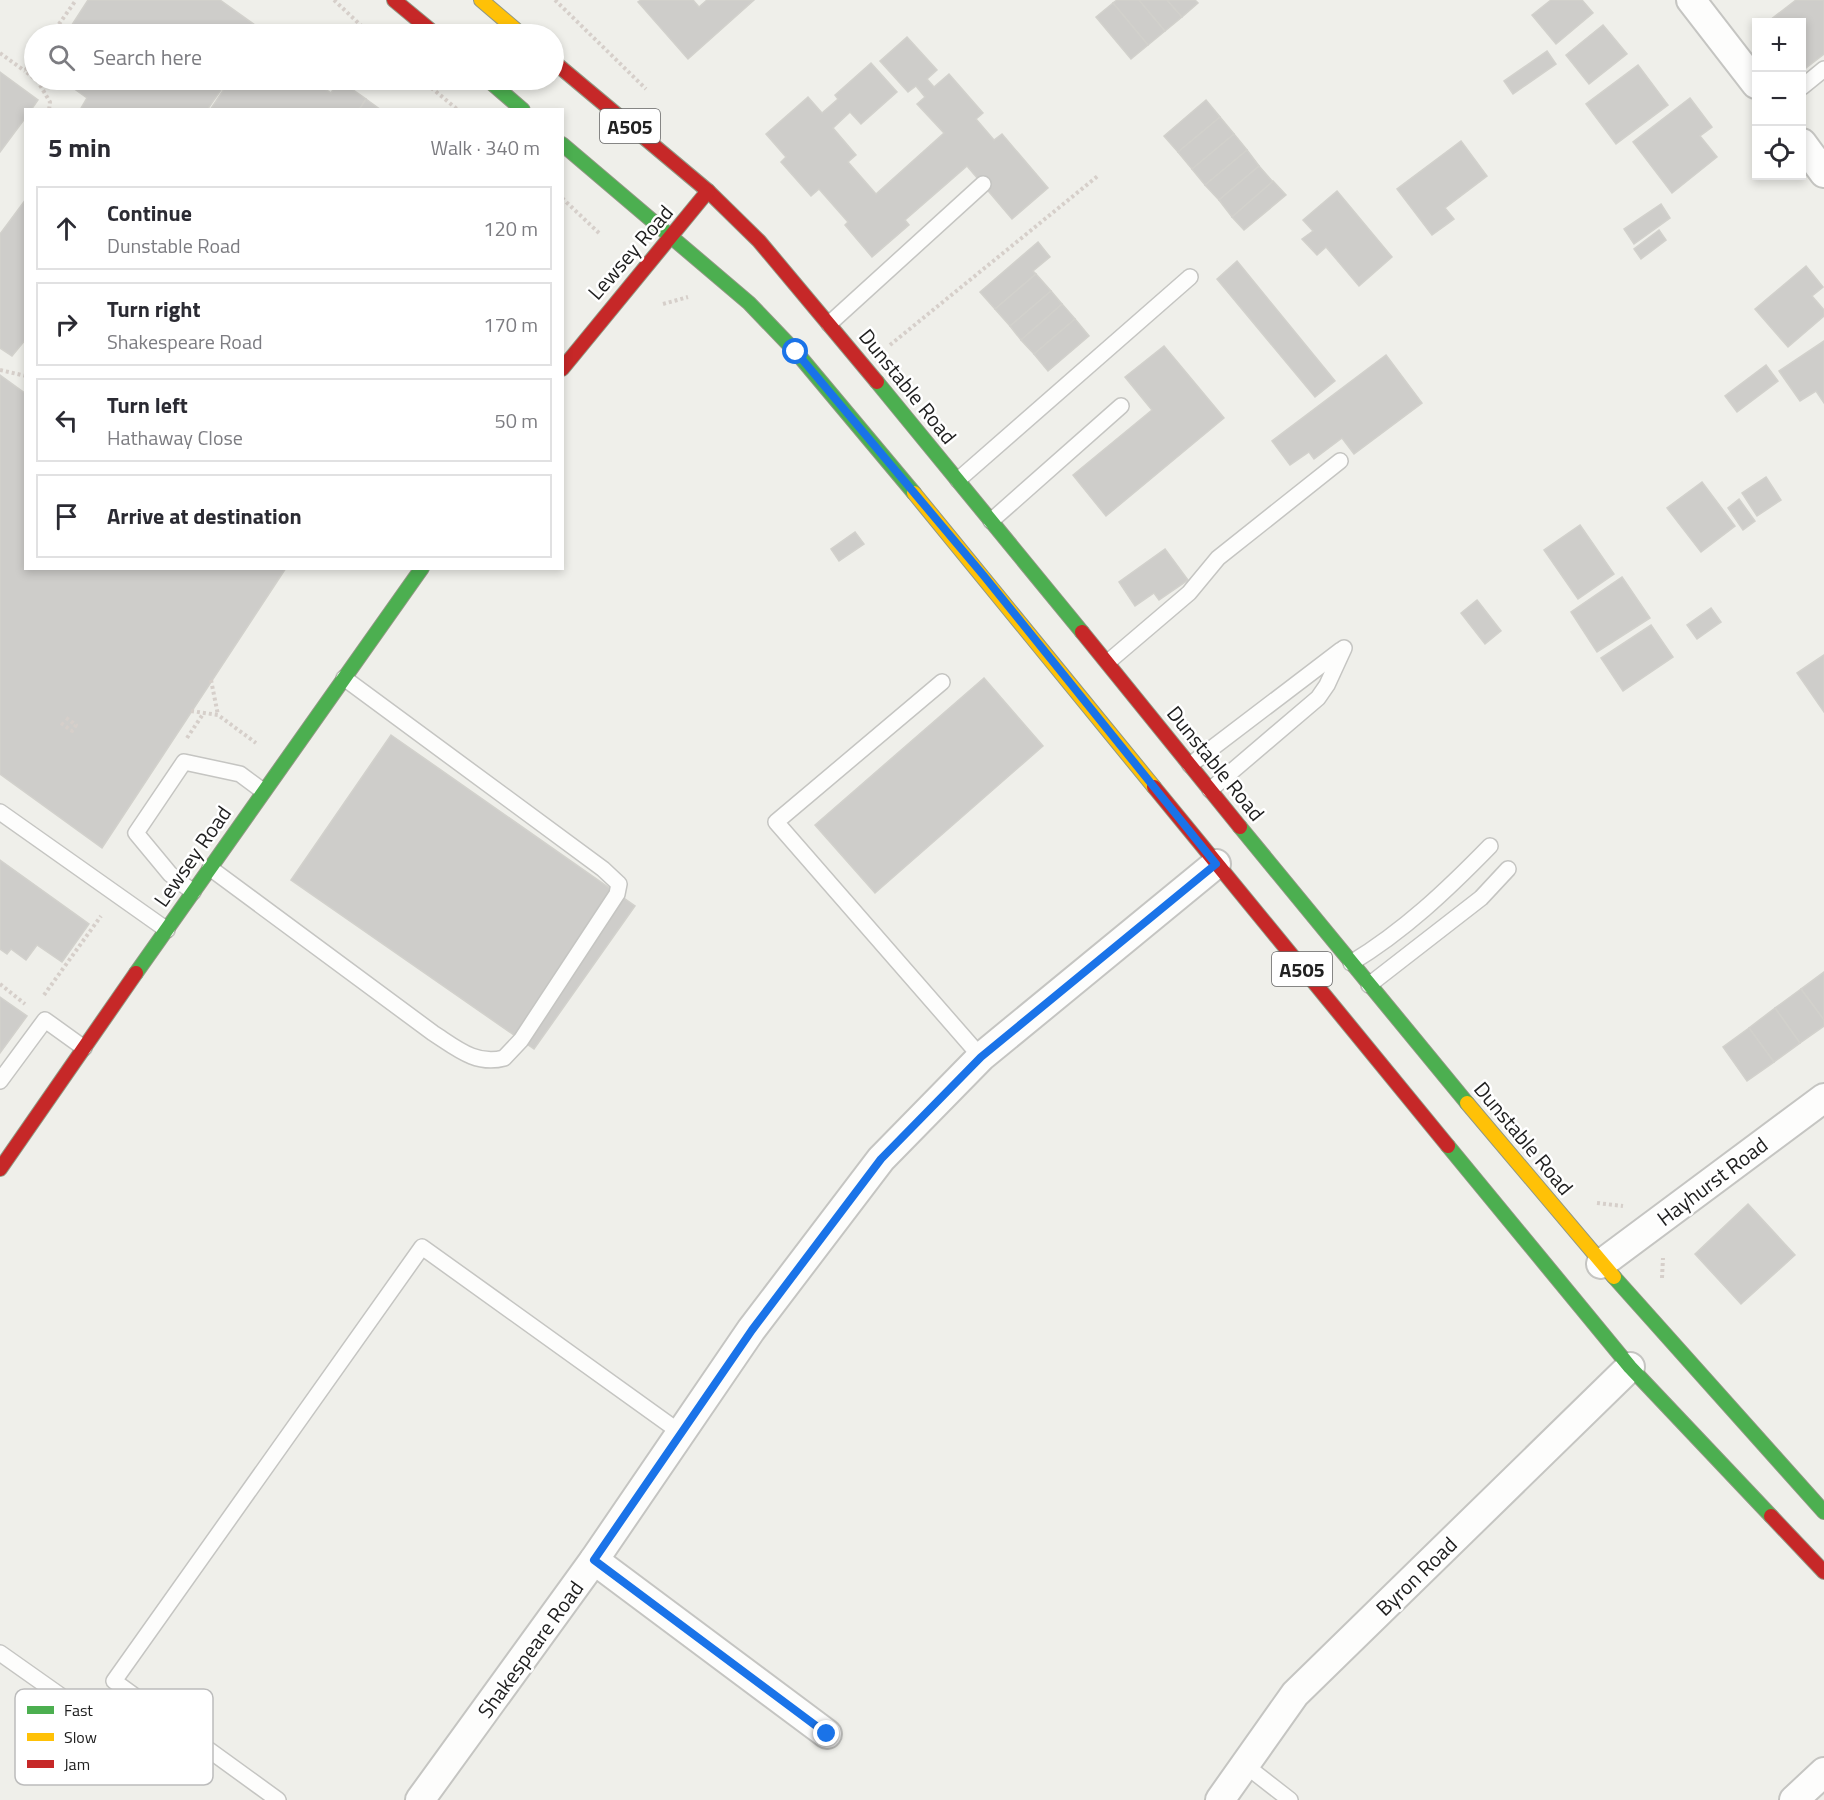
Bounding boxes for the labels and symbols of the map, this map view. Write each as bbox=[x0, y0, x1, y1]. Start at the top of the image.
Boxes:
road number: A505 bbox=[600, 109, 660, 143]
street label: Lewsey Road bbox=[580, 197, 680, 307]
street label: Dunstable Road bbox=[851, 321, 965, 451]
route start bbox=[782, 338, 808, 364]
street label: Dunstable Road bbox=[1159, 698, 1273, 828]
street label: Lewsey Road bbox=[145, 799, 239, 913]
road number: A505 bbox=[1272, 952, 1332, 986]
street label: Dunstable Road bbox=[1467, 1074, 1581, 1202]
street label: Hayhurst Road bbox=[1650, 1129, 1774, 1233]
street label: Byron Road bbox=[1368, 1529, 1464, 1623]
street label: Shakespeare Road bbox=[469, 1574, 591, 1724]
legend bbox=[15, 1689, 213, 1785]
text: Fast bbox=[64, 1698, 93, 1722]
route end bbox=[813, 1720, 839, 1746]
text: Slow bbox=[64, 1725, 97, 1749]
text: Jam bbox=[64, 1752, 90, 1776]

